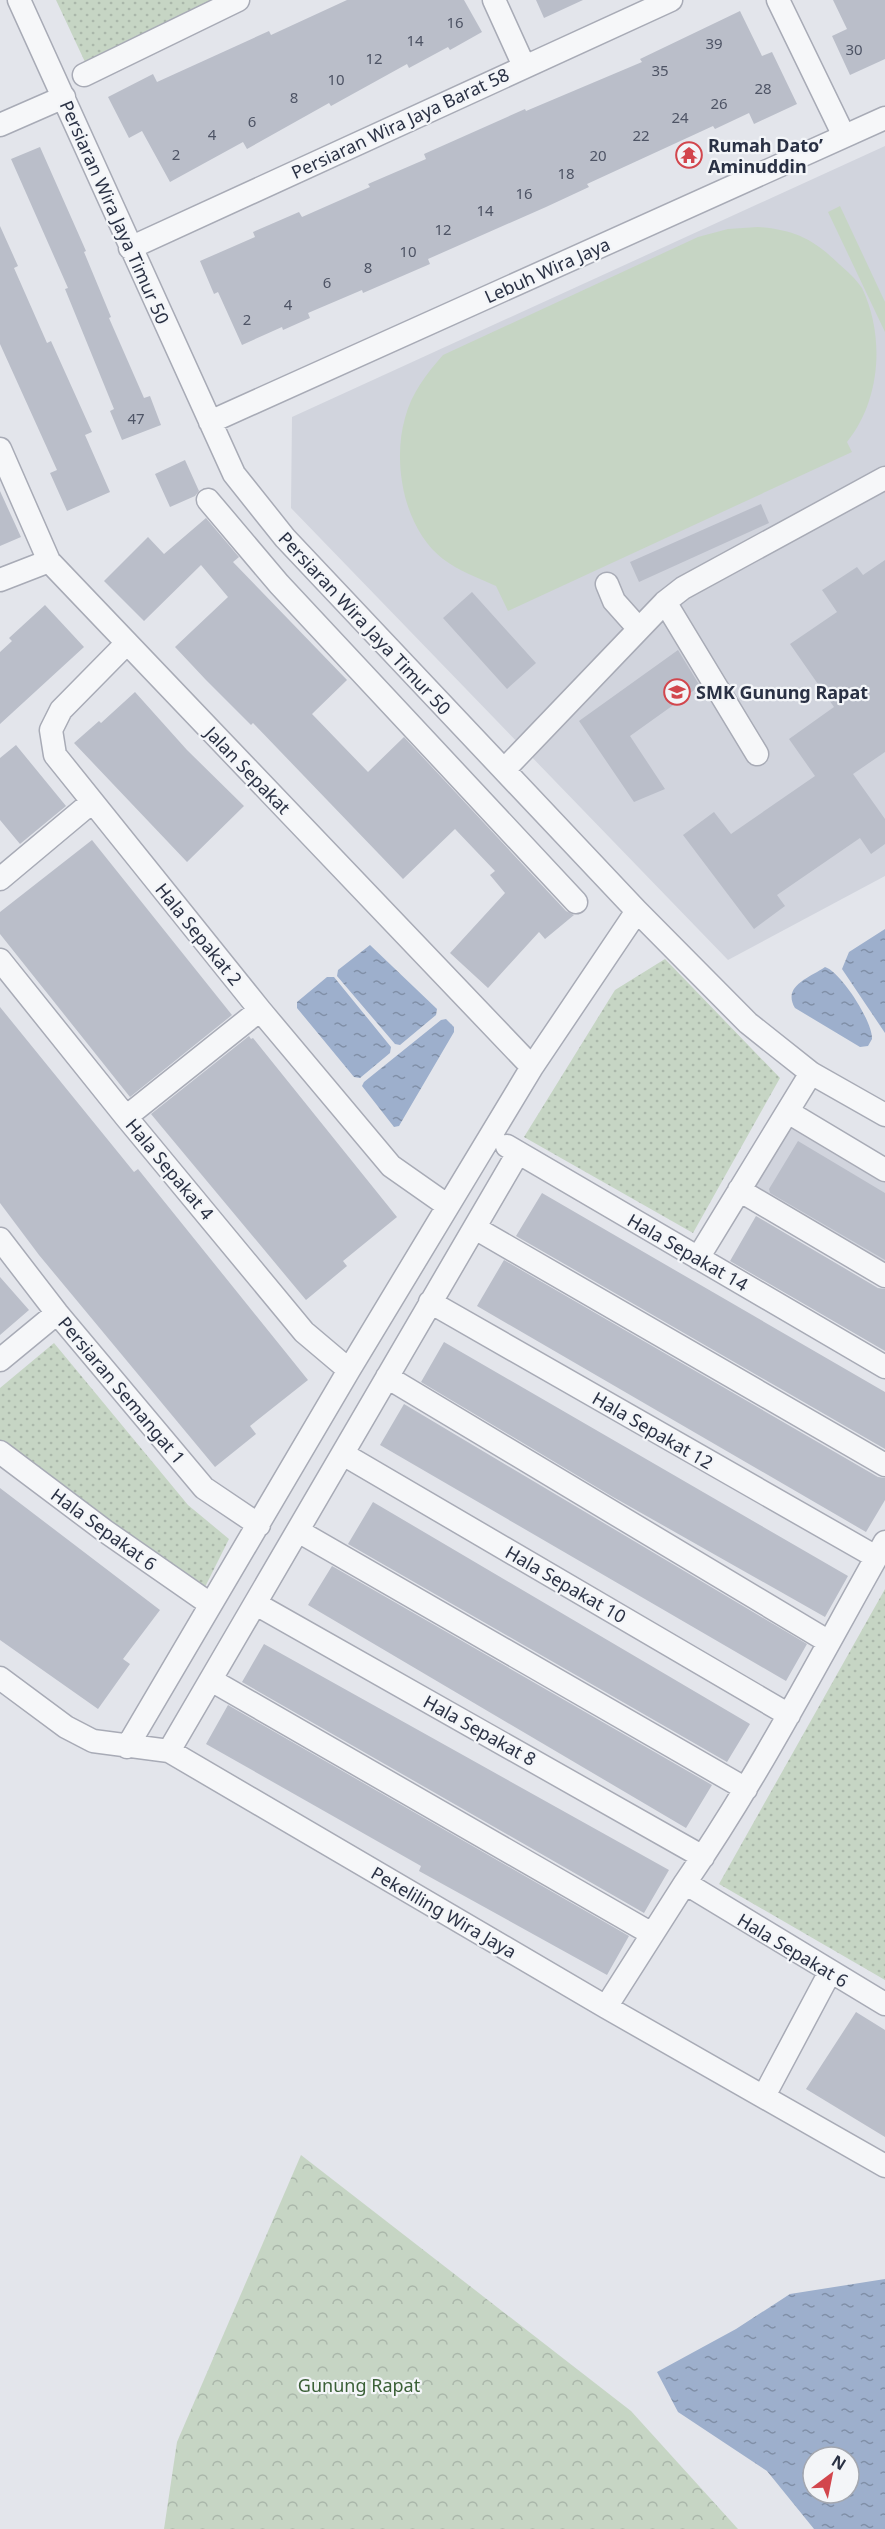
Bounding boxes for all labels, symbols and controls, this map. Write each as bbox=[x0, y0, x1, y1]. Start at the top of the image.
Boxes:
house number: 16 bbox=[446, 12, 464, 32]
house number: 14 bbox=[406, 30, 424, 50]
house number: 39 bbox=[705, 33, 723, 53]
house number: 30 bbox=[845, 39, 863, 59]
house number: 12 bbox=[365, 48, 383, 68]
house number: 35 bbox=[651, 60, 669, 80]
street label: Persiaran Wira Jaya Barat 58 bbox=[287, 62, 513, 184]
house number: 10 bbox=[327, 69, 345, 89]
house number: 28 bbox=[754, 78, 772, 98]
house number: 8 bbox=[290, 87, 298, 107]
house number: 26 bbox=[710, 93, 728, 113]
street label: Persiaran Wira Jaya Timur 50 bbox=[55, 96, 175, 328]
house number: 24 bbox=[671, 107, 689, 127]
house number: 6 bbox=[248, 111, 256, 131]
house number: 4 bbox=[208, 124, 217, 144]
house number: 22 bbox=[632, 125, 650, 145]
place label: Rumah Dato’ Aminuddin bbox=[708, 133, 823, 178]
temple icon: Rumah Dato’ Aminuddin bbox=[674, 140, 704, 170]
house number: 2 bbox=[172, 144, 180, 164]
house number: 20 bbox=[589, 145, 607, 165]
house number: 18 bbox=[557, 163, 575, 183]
house number: 16 bbox=[515, 183, 533, 203]
house number: 14 bbox=[476, 200, 494, 220]
house number: 12 bbox=[434, 219, 452, 239]
street label: Lebuh Wira Jaya bbox=[480, 232, 614, 308]
house number: 10 bbox=[399, 241, 417, 261]
house number: 8 bbox=[364, 257, 372, 277]
house number: 6 bbox=[323, 272, 331, 292]
house number: 4 bbox=[284, 294, 293, 314]
house number: 2 bbox=[243, 309, 251, 329]
house number: 47 bbox=[127, 408, 145, 428]
street label: Persiaran Wira Jaya Timur 50 bbox=[274, 526, 456, 720]
school or university icon: SMK Gunung Rapat bbox=[662, 677, 692, 707]
place label: SMK Gunung Rapat bbox=[696, 680, 868, 704]
street label: Jalan Sepakat bbox=[199, 720, 296, 819]
street label: Hala Sepakat 2 bbox=[150, 878, 248, 990]
street label: Hala Sepakat 4 bbox=[121, 1113, 219, 1225]
street label: Hala Sepakat 14 bbox=[623, 1208, 753, 1296]
street label: Persiaran Semangat 1 bbox=[53, 1311, 191, 1469]
street label: Hala Sepakat 12 bbox=[588, 1386, 718, 1474]
street label: Hala Sepakat 6 bbox=[46, 1482, 162, 1576]
street label: Hala Sepakat 10 bbox=[501, 1540, 631, 1628]
street label: Hala Sepakat 8 bbox=[419, 1689, 541, 1771]
street label: Pekeliling Wira Jaya bbox=[367, 1861, 521, 1963]
street label: Hala Sepakat 6 bbox=[733, 1907, 853, 1993]
park label: Gunung Rapat bbox=[298, 2373, 421, 2397]
north arrow bbox=[801, 2445, 861, 2505]
text: N bbox=[828, 2450, 850, 2475]

